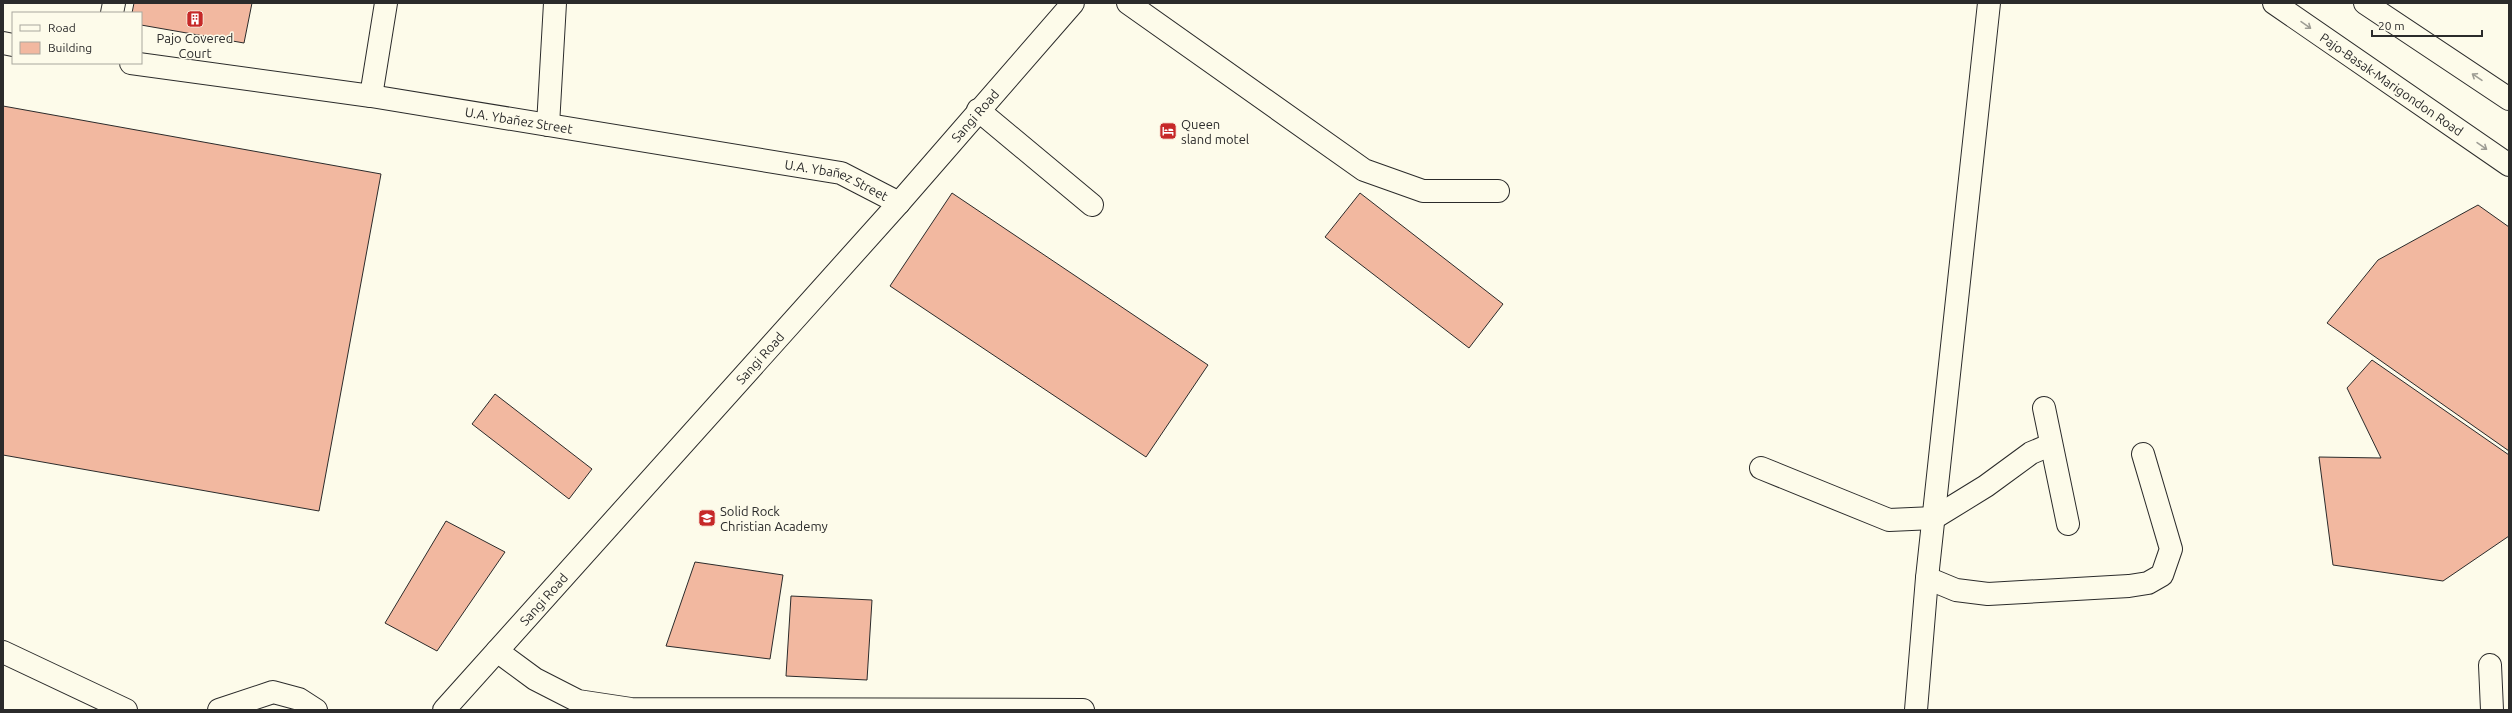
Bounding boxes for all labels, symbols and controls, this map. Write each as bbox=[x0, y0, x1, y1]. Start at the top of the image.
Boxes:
building icon: Pajo Covered Court bbox=[185, 9, 205, 29]
legend bbox=[12, 12, 142, 64]
scale bar bbox=[2372, 12, 2482, 38]
text: 20 m bbox=[2378, 19, 2405, 32]
text: Road bbox=[48, 21, 76, 34]
one-way arrow bbox=[2300, 21, 2311, 29]
street label: Pajo-Basak-Marigondon Road bbox=[2318, 30, 2466, 138]
place label: Pajo Covered Court bbox=[157, 31, 233, 60]
text: Building bbox=[48, 41, 92, 54]
one-way arrow bbox=[2471, 73, 2482, 81]
street label: Sangi Road bbox=[949, 87, 1001, 145]
street label: U.A. Ybañez Street bbox=[464, 104, 574, 136]
place label: Queen sland motel bbox=[1181, 117, 1250, 146]
hotel icon: Queen sland motel bbox=[1158, 121, 1178, 141]
one-way arrow bbox=[2477, 142, 2488, 150]
street label: U.A. Ybañez Street bbox=[784, 157, 890, 203]
street label: Sangi Road bbox=[733, 329, 787, 387]
place label: Solid Rock Christian Academy bbox=[720, 504, 828, 533]
school or university icon: Solid Rock Christian Academy bbox=[697, 508, 717, 528]
street label: Sangi Road bbox=[517, 570, 570, 628]

